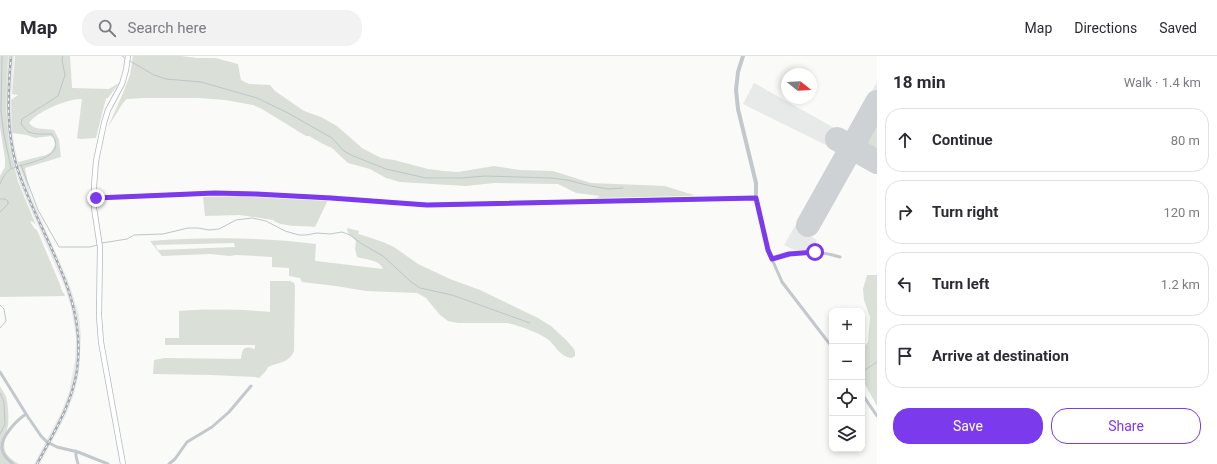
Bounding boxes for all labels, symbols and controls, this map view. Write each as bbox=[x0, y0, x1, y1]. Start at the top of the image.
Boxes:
search box bbox=[82, 10, 362, 46]
text: Map bbox=[20, 16, 58, 39]
icon: search bbox=[96, 17, 118, 39]
text: Search here bbox=[128, 19, 206, 37]
text: Map bbox=[1025, 20, 1052, 36]
text: Directions bbox=[1074, 20, 1137, 36]
text: Saved bbox=[1159, 20, 1197, 36]
north arrow bbox=[781, 68, 817, 104]
text: 18 min bbox=[893, 72, 946, 92]
text: Walk · 1.4 km bbox=[1124, 75, 1201, 90]
icon: ahead bbox=[894, 129, 916, 151]
text: Continue bbox=[932, 131, 993, 149]
text: 80 m bbox=[1171, 133, 1200, 148]
route end bbox=[87, 189, 105, 207]
icon: right bbox=[894, 201, 916, 223]
text: Turn right bbox=[932, 203, 998, 221]
text: 120 m bbox=[1163, 205, 1200, 220]
route start bbox=[806, 243, 824, 261]
icon: left bbox=[894, 273, 916, 295]
text: Turn left bbox=[932, 275, 989, 293]
text: 1.2 km bbox=[1161, 277, 1200, 292]
map controls bbox=[829, 308, 865, 452]
button: + bbox=[829, 308, 865, 344]
button: − bbox=[829, 344, 865, 380]
icon: arrive bbox=[894, 345, 916, 367]
text: Arrive at destination bbox=[932, 347, 1069, 365]
button: locate bbox=[829, 380, 865, 416]
button: Save bbox=[893, 408, 1043, 444]
button: Share bbox=[1051, 408, 1201, 444]
button: layers bbox=[829, 416, 865, 452]

